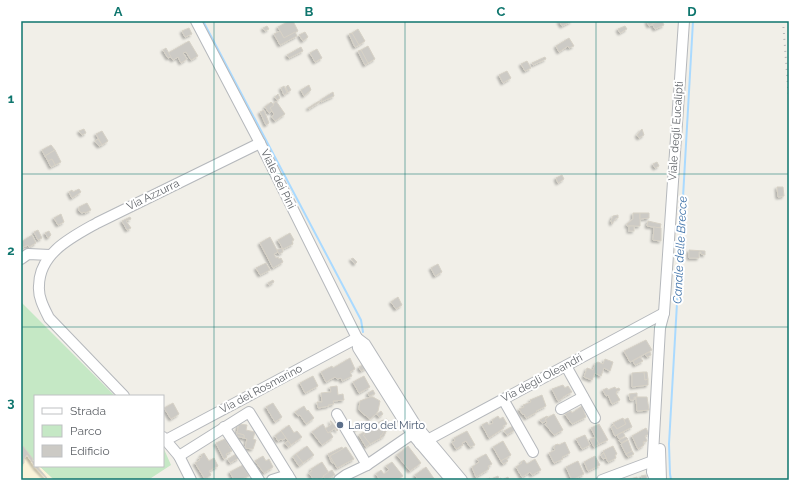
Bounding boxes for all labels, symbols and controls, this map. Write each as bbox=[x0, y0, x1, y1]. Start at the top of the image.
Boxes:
text: A bbox=[114, 4, 123, 19]
text: B bbox=[305, 4, 314, 19]
text: C bbox=[497, 4, 506, 19]
text: D bbox=[687, 4, 697, 19]
street label: Viale degli Eucalipti bbox=[666, 81, 686, 181]
text: 1 bbox=[8, 91, 15, 106]
street label: Viale dei Pini bbox=[258, 147, 298, 211]
street label: Via Azzurra bbox=[125, 177, 181, 213]
water label: Canale delle Brecce bbox=[670, 195, 690, 304]
text: 2 bbox=[7, 243, 15, 258]
street label: Via degli Oleandri bbox=[499, 351, 585, 405]
street label: Via del Rosmarino bbox=[217, 362, 305, 416]
text: 3 bbox=[7, 395, 15, 410]
legend bbox=[34, 395, 164, 467]
text: Strada bbox=[70, 404, 106, 418]
place label: Largo del Mirto bbox=[348, 419, 426, 432]
marker: Largo del Mirto bbox=[335, 420, 345, 430]
text: Parco bbox=[70, 424, 102, 438]
text: Edificio bbox=[70, 444, 110, 458]

